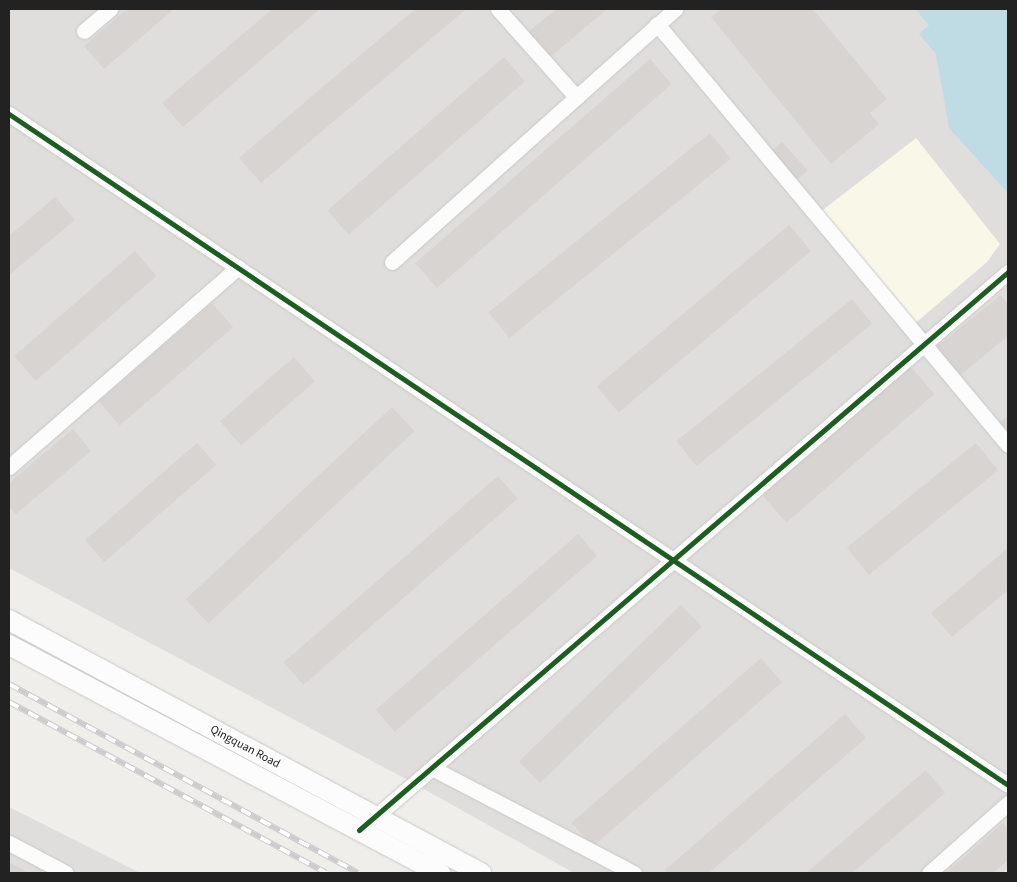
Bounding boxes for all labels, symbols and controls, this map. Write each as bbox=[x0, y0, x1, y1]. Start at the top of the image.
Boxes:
street label: Qingquan Road bbox=[207, 722, 283, 772]

